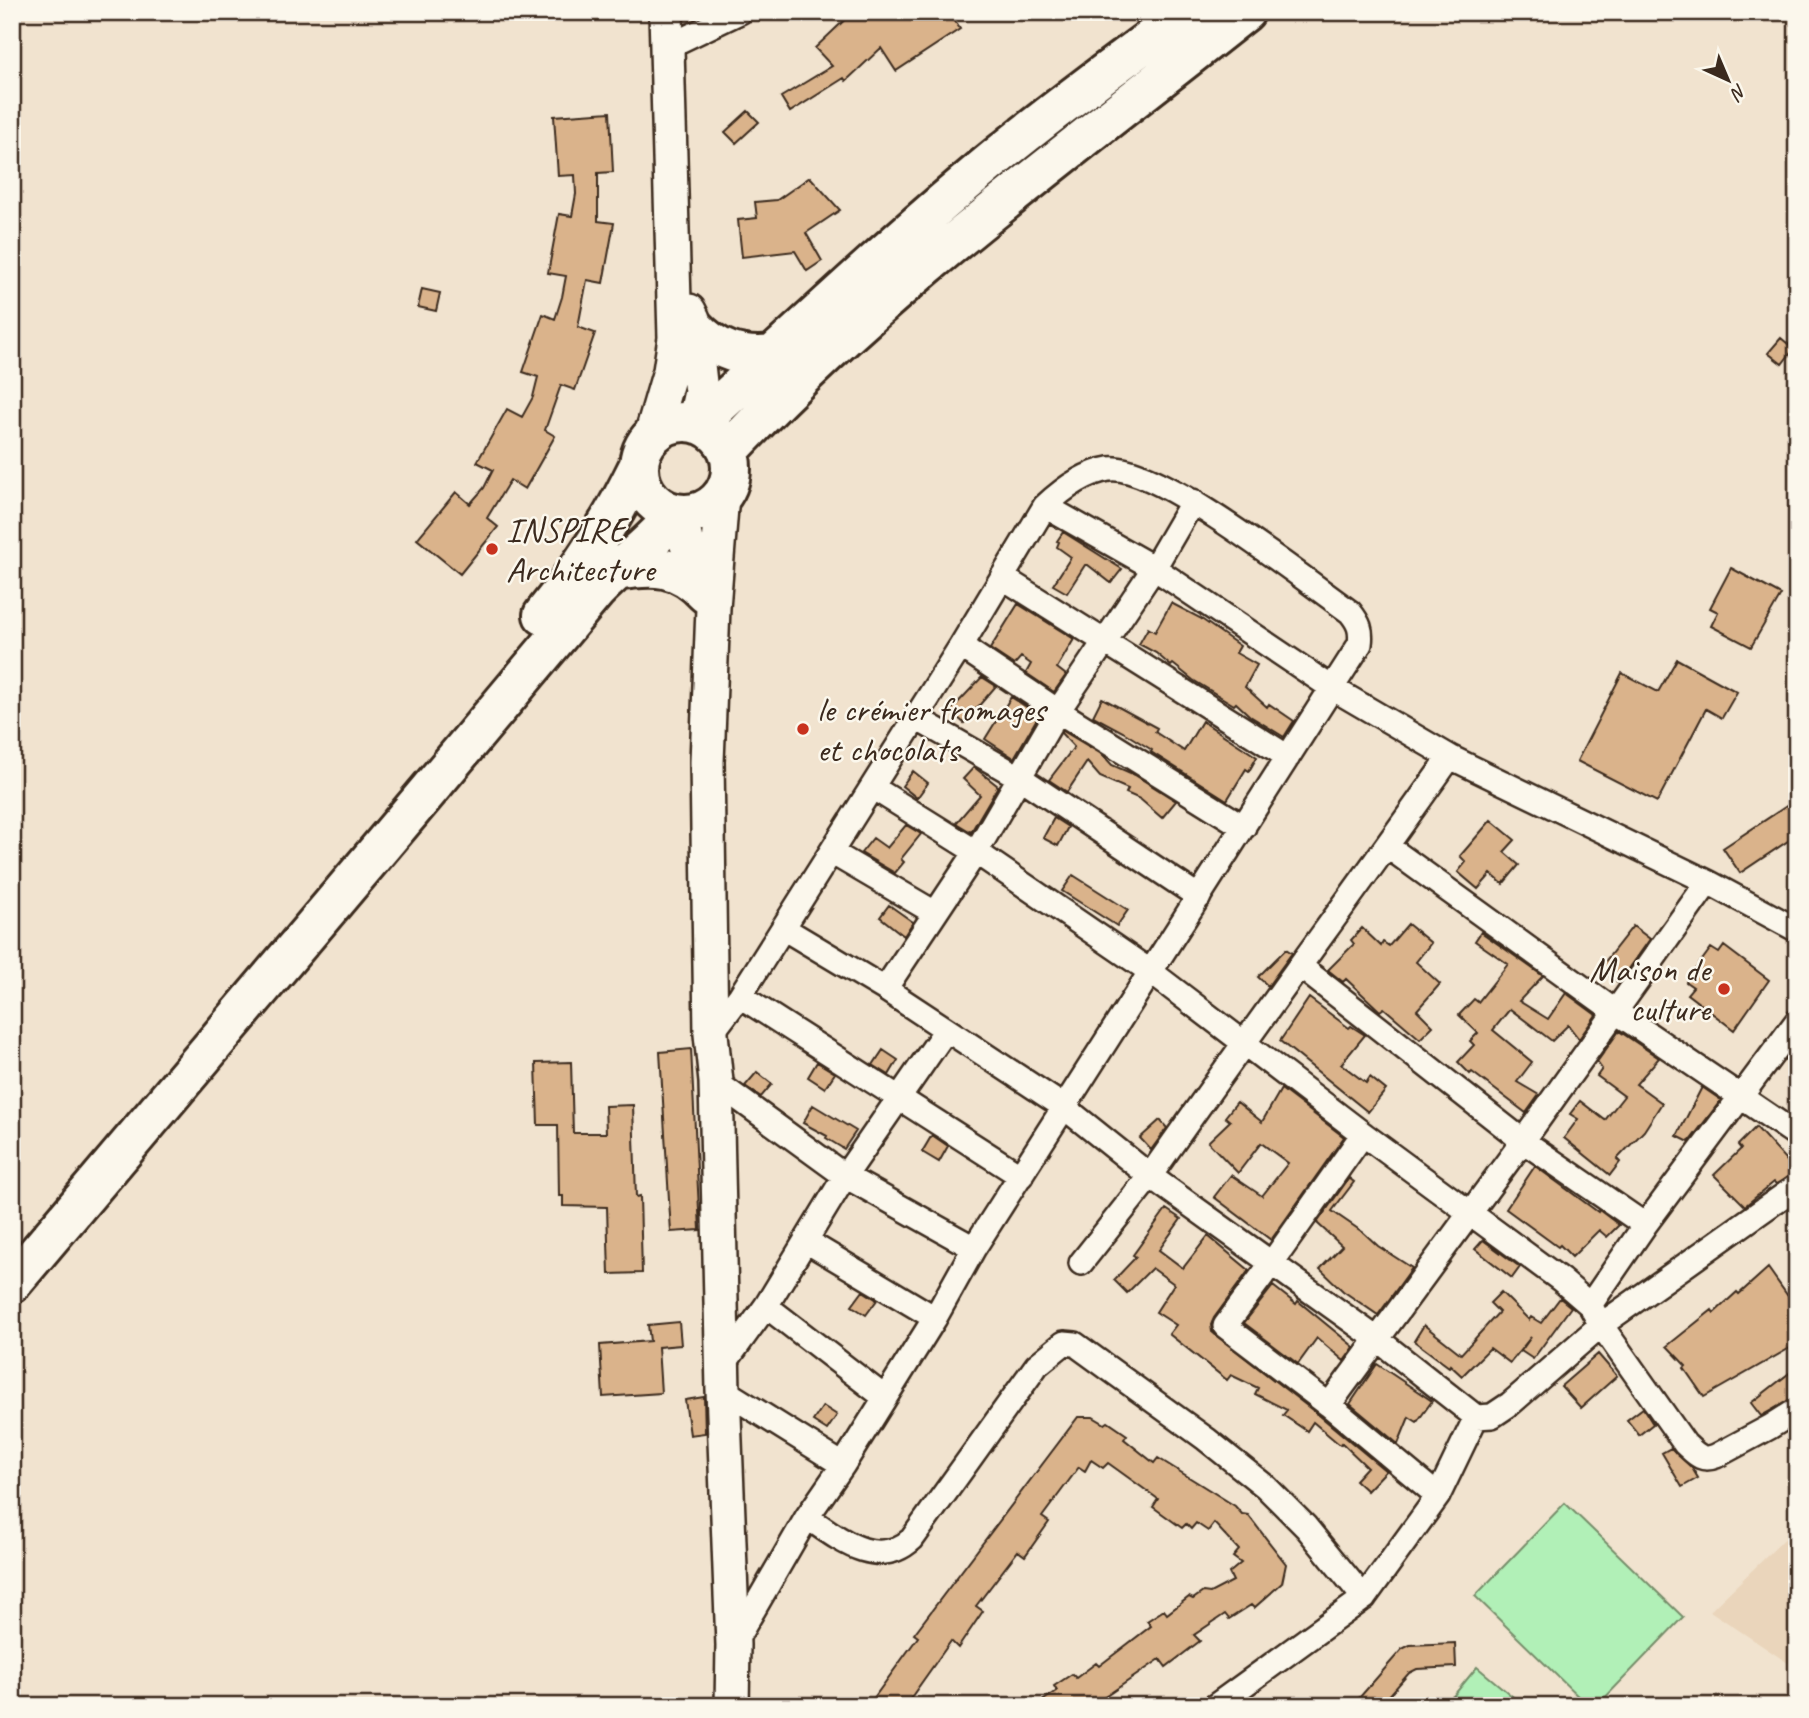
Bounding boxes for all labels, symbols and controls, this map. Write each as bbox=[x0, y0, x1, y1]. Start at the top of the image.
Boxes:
north arrow bbox=[1694, 46, 1764, 116]
text: N bbox=[1724, 79, 1752, 106]
place label: INSPIRE Architecture bbox=[506, 507, 657, 592]
marker: INSPIRE Architecture bbox=[484, 541, 500, 557]
place label: le crémier fromages et chocolats bbox=[817, 687, 1048, 772]
marker: le crémier fromages et chocolats bbox=[795, 721, 811, 737]
place label: Maison de culture bbox=[1589, 947, 1713, 1032]
marker: Maison de culture bbox=[1716, 981, 1732, 997]

